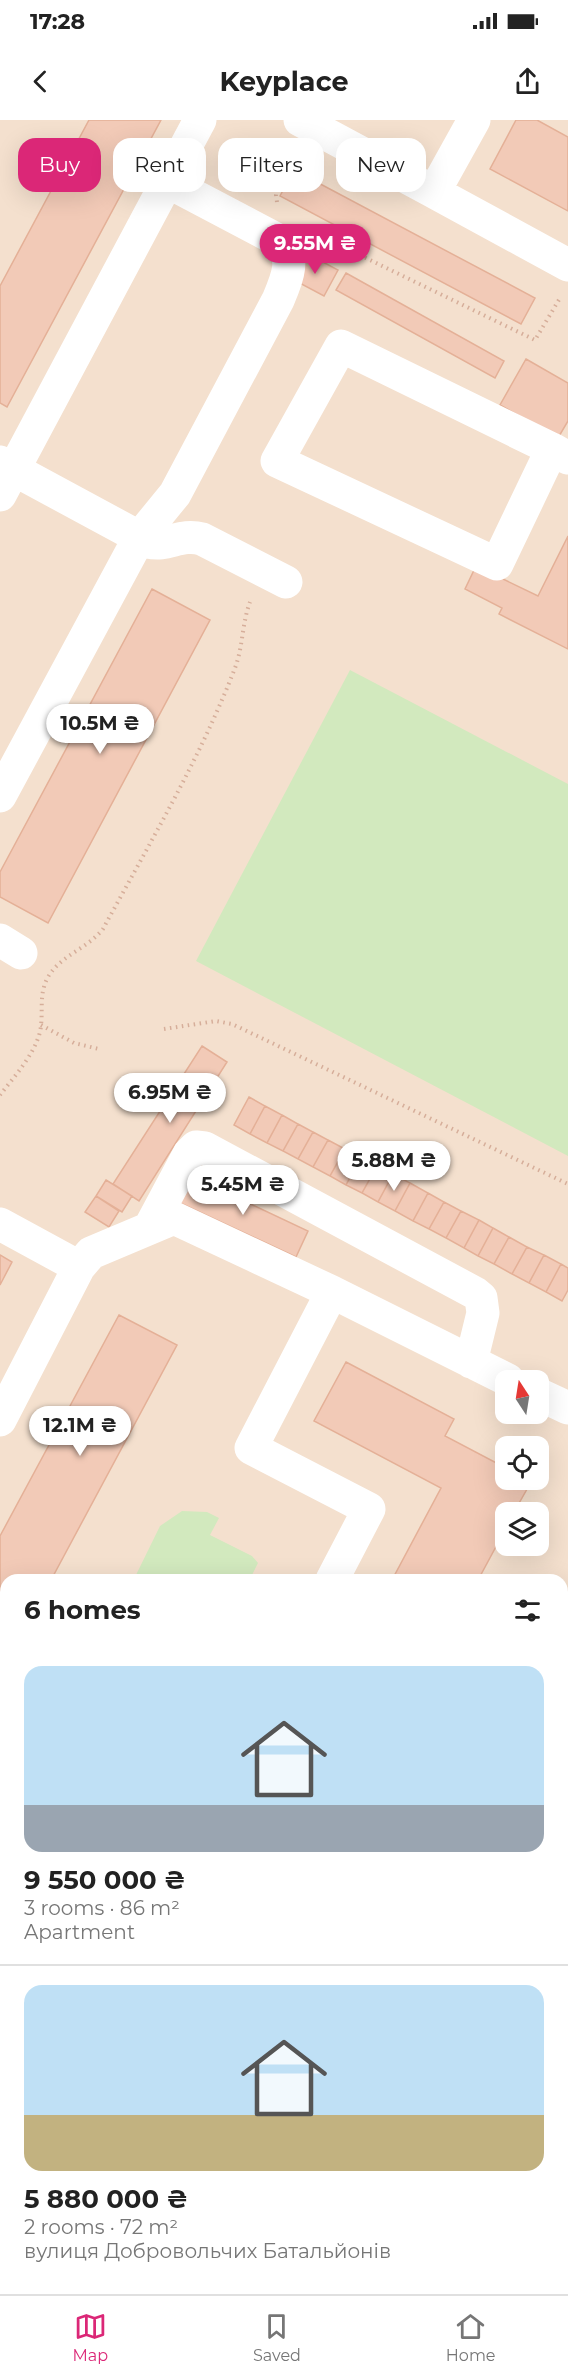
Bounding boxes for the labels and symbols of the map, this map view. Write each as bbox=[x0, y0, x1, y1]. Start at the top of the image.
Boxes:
pin: 9.55M ₴ bbox=[260, 224, 370, 275]
pin: 10.5M ₴ bbox=[45, 704, 155, 755]
pin: 6.95M ₴ bbox=[115, 1073, 225, 1124]
pin: 5.88M ₴ bbox=[339, 1141, 449, 1192]
pin: 5.45M ₴ bbox=[188, 1165, 298, 1216]
north arrow bbox=[495, 1370, 549, 1424]
pin: 12.1M ₴ bbox=[25, 1406, 135, 1457]

